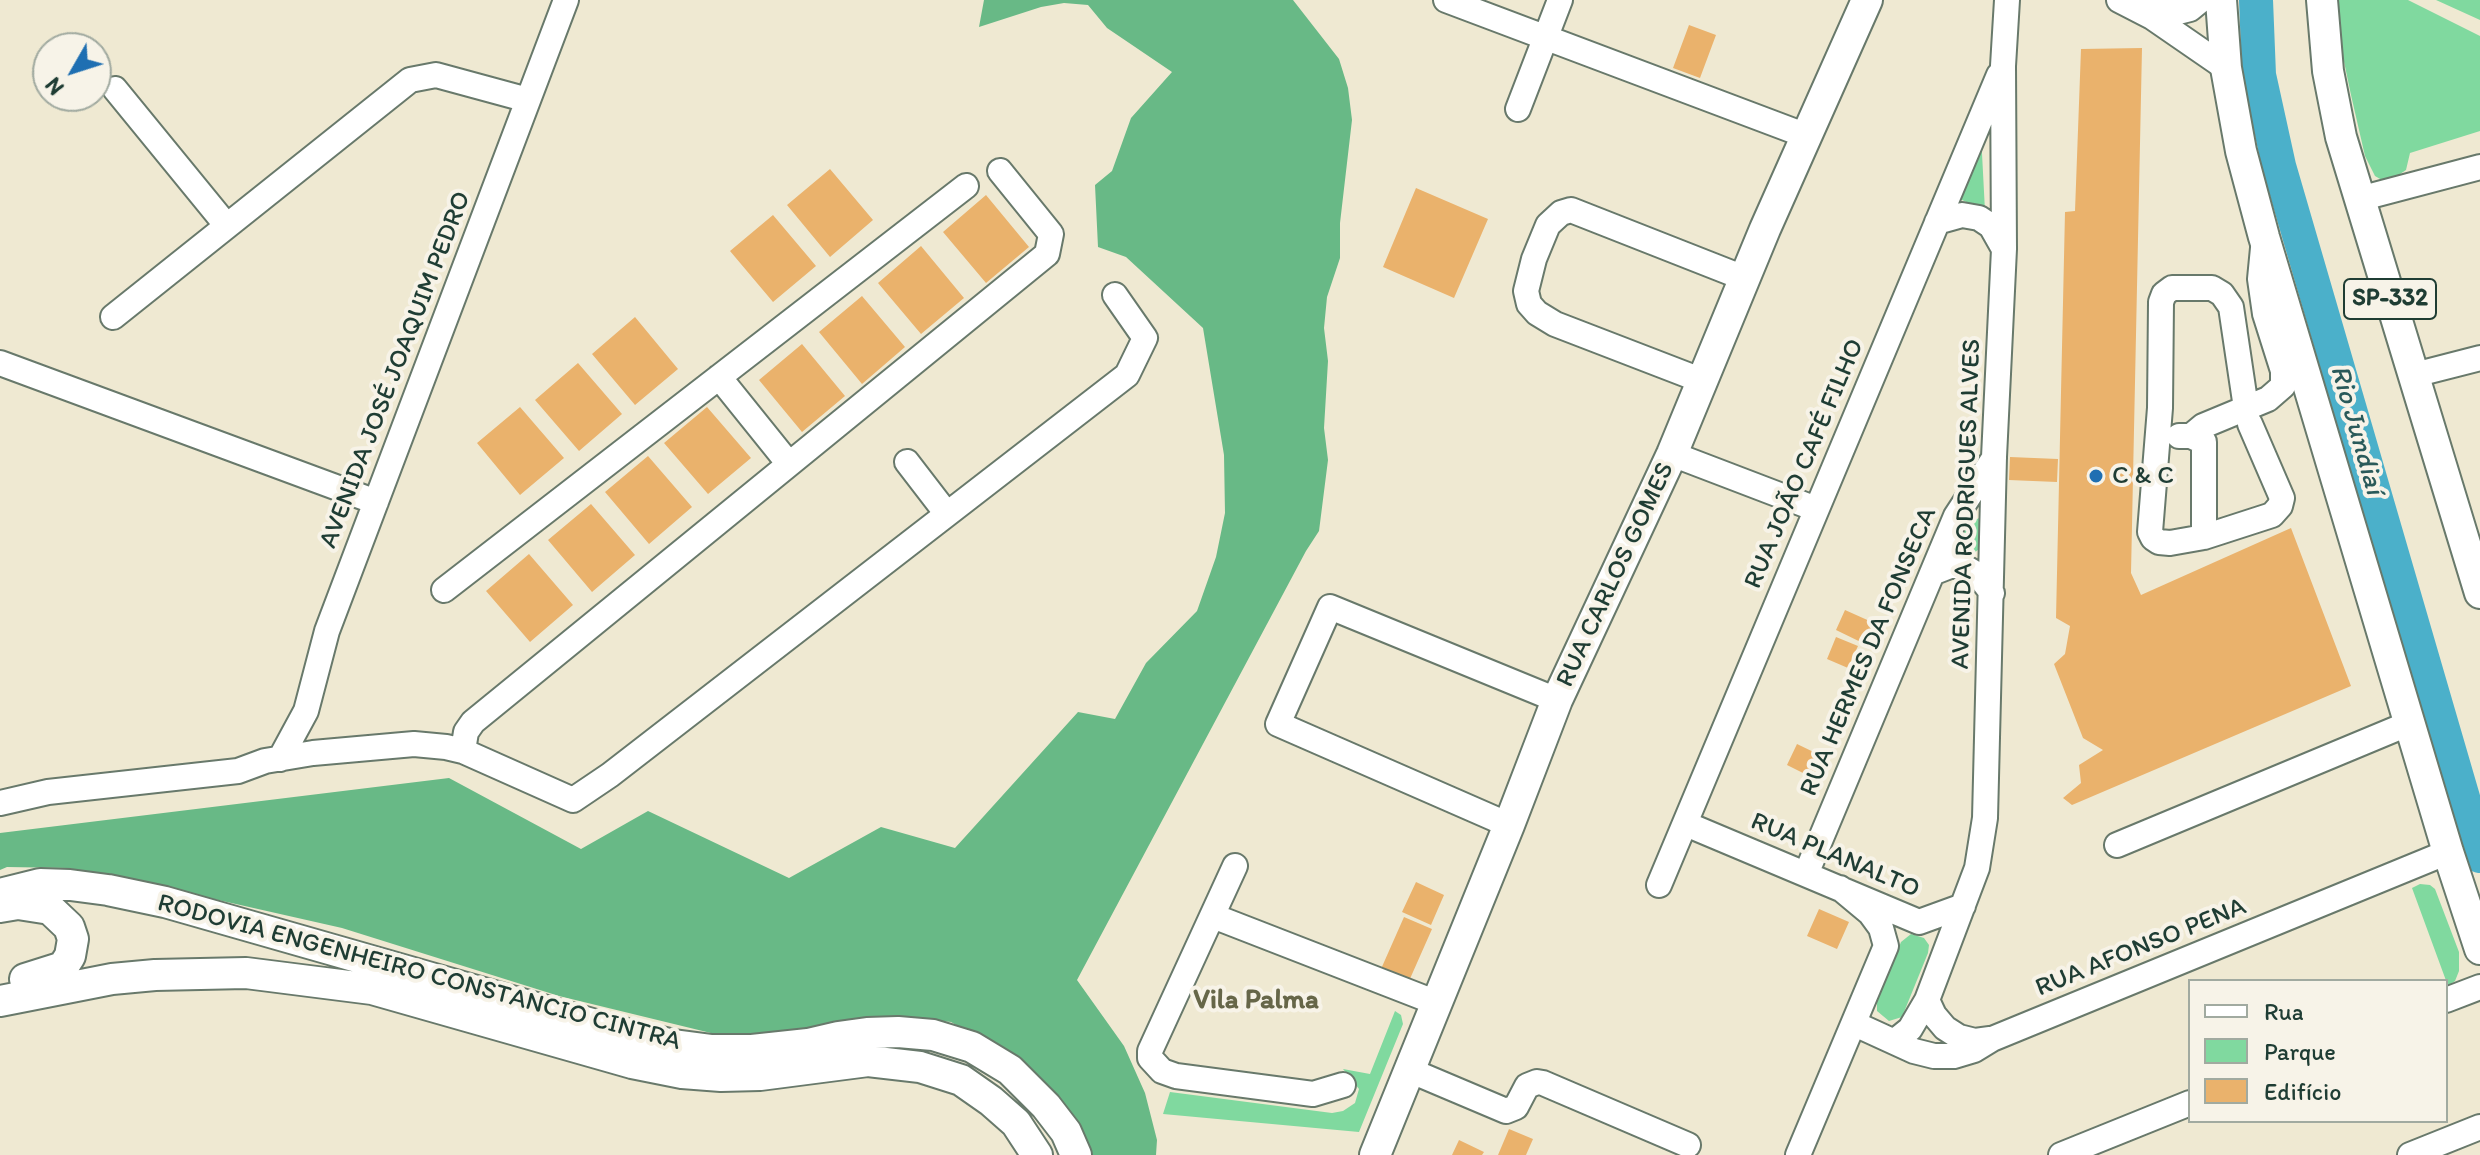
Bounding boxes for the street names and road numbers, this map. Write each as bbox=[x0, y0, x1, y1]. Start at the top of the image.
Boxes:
street label: AVENIDA JOSÉ JOAQUIM PEDRO bbox=[313, 187, 479, 553]
road number: SP-332 bbox=[2344, 279, 2436, 319]
street label: RUA JOÃO CAFÉ FILHO bbox=[1738, 335, 1872, 593]
street label: AVENIDA RODRIGUES ALVES bbox=[1946, 338, 1988, 670]
street label: RUA CARLOS GOMES bbox=[1550, 458, 1682, 692]
street label: RUA HERMES DA FONSECA bbox=[1794, 503, 1944, 801]
street label: RUA PLANALTO bbox=[1746, 806, 1924, 906]
street label: RODOVIA ENGENHEIRO CONSTANCIO CINTRA bbox=[154, 888, 684, 1058]
street label: RUA AFONSO PENA bbox=[2031, 892, 2251, 1004]

